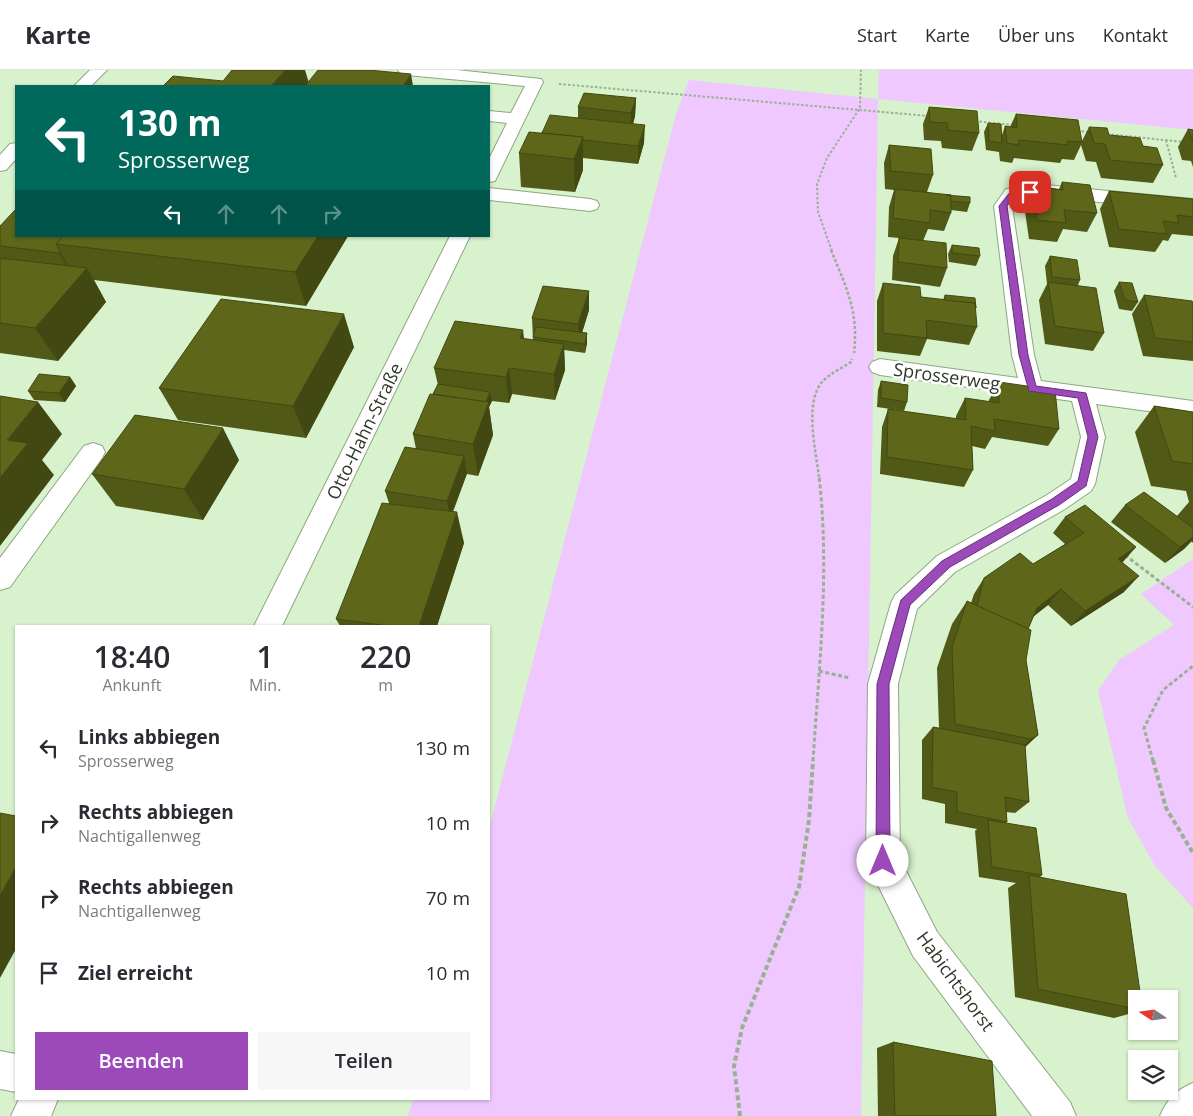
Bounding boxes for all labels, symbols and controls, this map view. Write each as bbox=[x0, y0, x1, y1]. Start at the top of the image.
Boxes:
text: Karte bbox=[25, 18, 91, 51]
text: Start bbox=[857, 23, 897, 47]
text: Karte bbox=[925, 23, 970, 47]
text: Über uns bbox=[998, 23, 1075, 47]
text: Kontakt bbox=[1103, 23, 1168, 47]
text: 130 m bbox=[118, 99, 222, 146]
icon: left bbox=[35, 105, 100, 170]
text: Sprosserweg bbox=[118, 144, 249, 174]
pin bbox=[1009, 171, 1051, 213]
icon: arrive bbox=[1016, 178, 1044, 206]
icon: left bbox=[159, 200, 187, 228]
icon: ahead bbox=[212, 200, 240, 228]
icon: ahead bbox=[265, 200, 293, 228]
icon: right bbox=[318, 200, 346, 228]
street label: Sprosserweg bbox=[892, 357, 1002, 395]
street label: Otto-Hahn-Straße bbox=[320, 359, 408, 503]
text: 18:40 bbox=[94, 636, 170, 677]
text: 1 bbox=[257, 636, 274, 677]
text: 220 bbox=[360, 636, 411, 677]
text: Ankunft bbox=[102, 674, 161, 696]
text: Min. bbox=[249, 674, 281, 696]
text: m bbox=[378, 674, 393, 696]
text: Links abbiegen bbox=[78, 724, 220, 750]
icon: left bbox=[35, 734, 63, 762]
text: 130 m bbox=[415, 735, 470, 761]
text: Sprosserweg bbox=[78, 750, 174, 772]
text: Rechts abbiegen bbox=[78, 799, 234, 825]
icon: right bbox=[35, 809, 63, 837]
text: 10 m bbox=[426, 810, 470, 836]
text: Nachtigallenweg bbox=[78, 825, 201, 847]
position arrow bbox=[856, 834, 908, 886]
text: Rechts abbiegen bbox=[78, 874, 234, 900]
icon: right bbox=[35, 884, 63, 912]
text: 70 m bbox=[426, 885, 470, 911]
text: Nachtigallenweg bbox=[78, 900, 201, 922]
street label: Habichtshorst bbox=[912, 926, 1000, 1036]
icon: arrive bbox=[35, 959, 63, 987]
text: Ziel erreicht bbox=[78, 960, 193, 986]
text: 10 m bbox=[426, 960, 470, 986]
north arrow bbox=[1128, 990, 1178, 1040]
map controls bbox=[1128, 990, 1178, 1100]
button: Beenden bbox=[35, 1032, 248, 1090]
button: Teilen bbox=[258, 1032, 470, 1090]
button: layers bbox=[1128, 1050, 1178, 1100]

